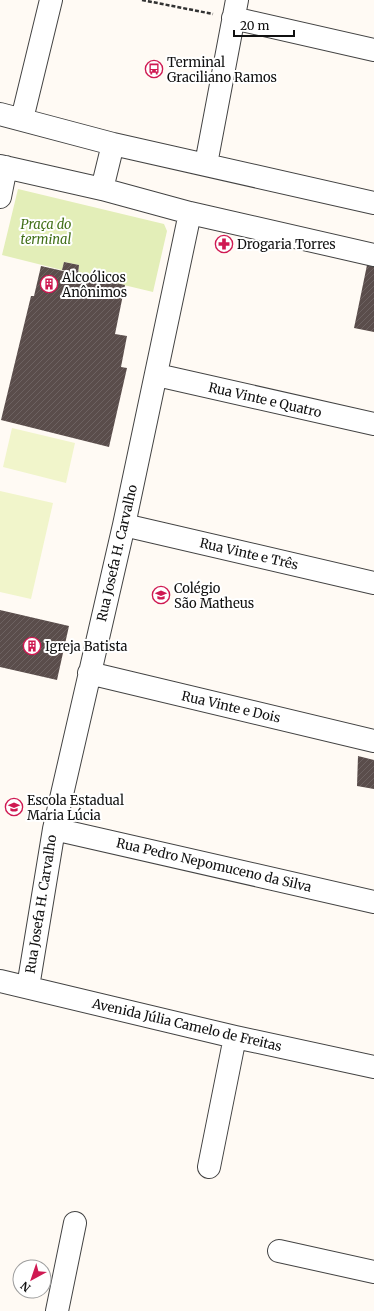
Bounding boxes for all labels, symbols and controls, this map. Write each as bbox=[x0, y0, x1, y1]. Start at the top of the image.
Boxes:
scale bar bbox=[234, 12, 294, 38]
text: 20 m bbox=[240, 18, 269, 33]
place label: Terminal Graciliano Ramos bbox=[167, 54, 277, 86]
bus stop icon: Terminal Graciliano Ramos bbox=[144, 59, 164, 79]
park label: Praça do terminal bbox=[20, 216, 72, 248]
pharmacy icon: Drogaria Torres bbox=[214, 234, 234, 254]
place label: Drogaria Torres bbox=[237, 236, 336, 253]
place label: Alcoólicos Anônimos bbox=[61, 269, 127, 301]
building icon: Alcoólicos Anônimos bbox=[39, 274, 59, 294]
street label: Rua Vinte e Quatro bbox=[207, 379, 324, 421]
street label: Rua Josefa H. Carvalho bbox=[93, 482, 141, 623]
street label: Rua Vinte e Três bbox=[198, 534, 300, 574]
place label: Colégio São Matheus bbox=[174, 580, 254, 612]
school or university icon: Colégio São Matheus bbox=[151, 585, 171, 605]
building icon: Igreja Batista bbox=[22, 636, 42, 656]
place label: Igreja Batista bbox=[45, 638, 128, 655]
street label: Rua Vinte e Dois bbox=[180, 687, 282, 727]
place label: Escola Estadual Maria Lúcia bbox=[27, 792, 124, 824]
school or university icon: Escola Estadual Maria Lúcia bbox=[4, 797, 24, 817]
street label: Rua Josefa H. Carvalho bbox=[22, 833, 60, 975]
street label: Rua Pedro Nepomuceno da Silva bbox=[115, 834, 313, 896]
street label: Avenida Júlia Camelo de Freitas bbox=[90, 995, 283, 1055]
north arrow bbox=[12, 1259, 52, 1299]
text: N bbox=[18, 1278, 33, 1295]

